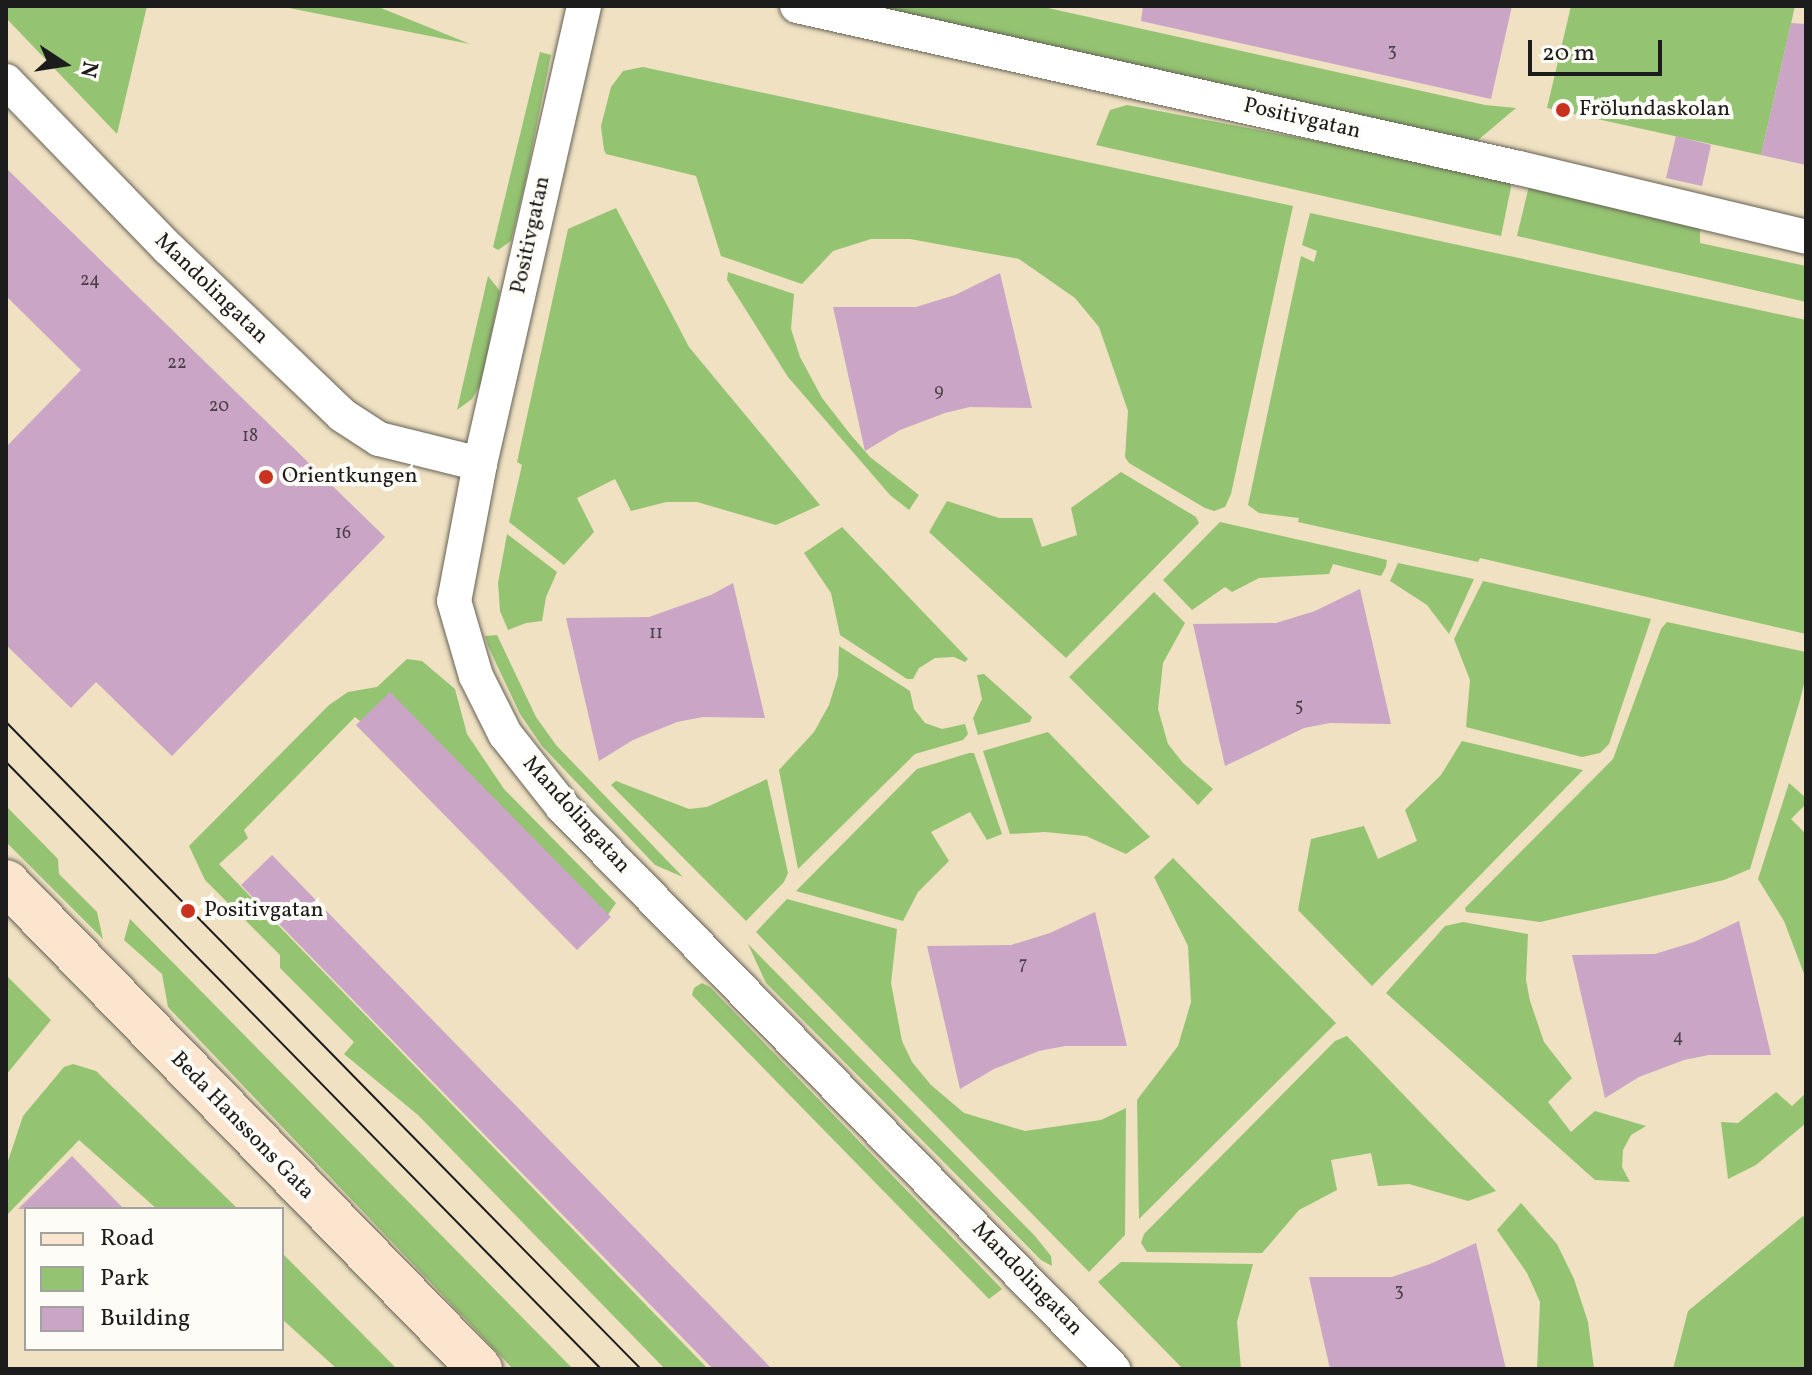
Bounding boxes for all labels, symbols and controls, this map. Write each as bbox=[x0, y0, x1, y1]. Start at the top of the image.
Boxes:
north arrow bbox=[24, 24, 104, 104]
scale bar bbox=[1532, 24, 1666, 74]
text: 20 m bbox=[1542, 37, 1595, 71]
house number: 3 bbox=[1387, 41, 1397, 63]
text: N bbox=[71, 58, 105, 80]
street label: Positivgatan bbox=[1241, 93, 1363, 145]
place label: Frölundaskolan bbox=[1579, 97, 1730, 123]
marker: Frölundaskolan bbox=[1554, 101, 1572, 119]
street label: Positivgatan bbox=[506, 174, 556, 296]
street label: Mandolingatan bbox=[148, 228, 274, 350]
house number: 24 bbox=[80, 270, 100, 292]
house number: 22 bbox=[167, 353, 187, 375]
house number: 9 bbox=[934, 381, 944, 403]
house number: 20 bbox=[209, 396, 229, 418]
house number: 18 bbox=[242, 426, 258, 448]
place label: Orientkungen bbox=[282, 464, 418, 490]
marker: Orientkungen bbox=[257, 468, 275, 486]
house number: 16 bbox=[335, 523, 351, 545]
house number: 11 bbox=[649, 623, 663, 645]
house number: 5 bbox=[1295, 696, 1303, 718]
street label: Mandolingatan bbox=[517, 751, 635, 879]
place label: Positivgatan bbox=[204, 898, 324, 924]
marker: Positivgatan bbox=[179, 902, 197, 920]
house number: 7 bbox=[1019, 954, 1027, 976]
house number: 4 bbox=[1673, 1027, 1683, 1049]
street label: Beda Hanssons Gata bbox=[165, 1047, 319, 1205]
legend bbox=[24, 1207, 284, 1351]
street label: Mandolingatan bbox=[966, 1216, 1088, 1342]
text: Road bbox=[100, 1222, 154, 1256]
text: Park bbox=[100, 1262, 149, 1296]
house number: 3 bbox=[1394, 1281, 1404, 1303]
text: Building bbox=[100, 1302, 190, 1336]

